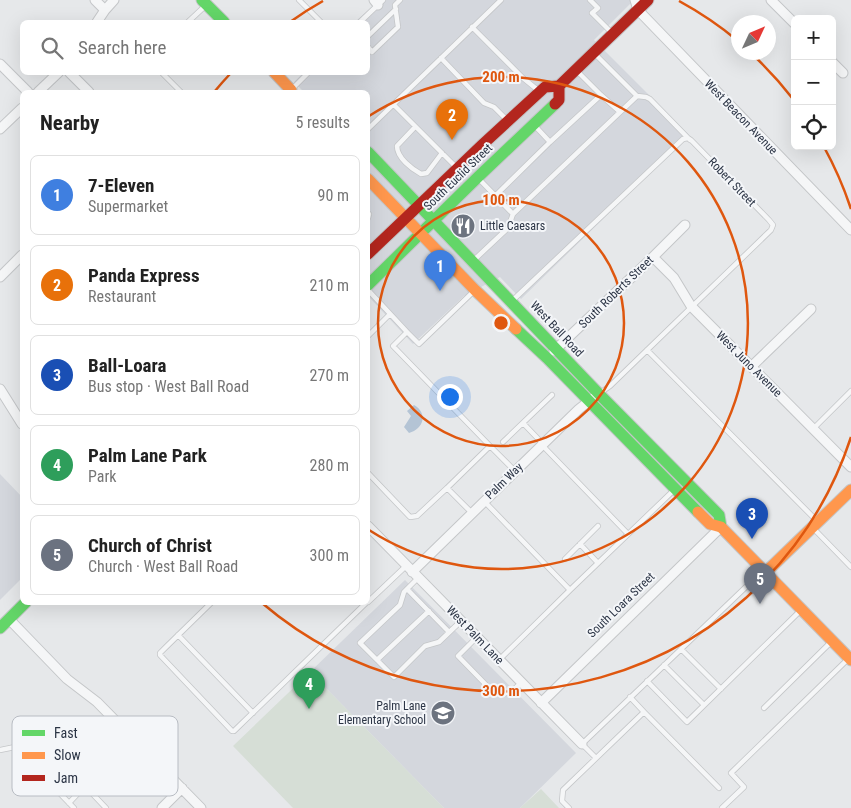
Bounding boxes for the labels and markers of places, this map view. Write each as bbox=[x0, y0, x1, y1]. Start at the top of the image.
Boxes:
pin: 2 bbox=[436, 99, 468, 140]
restaurant icon: Little Caesars bbox=[450, 213, 476, 239]
place label: Little Caesars bbox=[480, 219, 545, 233]
pin: 1 bbox=[424, 250, 456, 291]
centre of rings bbox=[492, 314, 510, 332]
pin: 3 bbox=[736, 498, 768, 539]
pin: 5 bbox=[744, 563, 776, 604]
pin: 4 bbox=[293, 668, 325, 709]
place label: Palm Lane Elementary School bbox=[338, 699, 426, 727]
school or university icon: Palm Lane Elementary School bbox=[430, 700, 456, 726]

